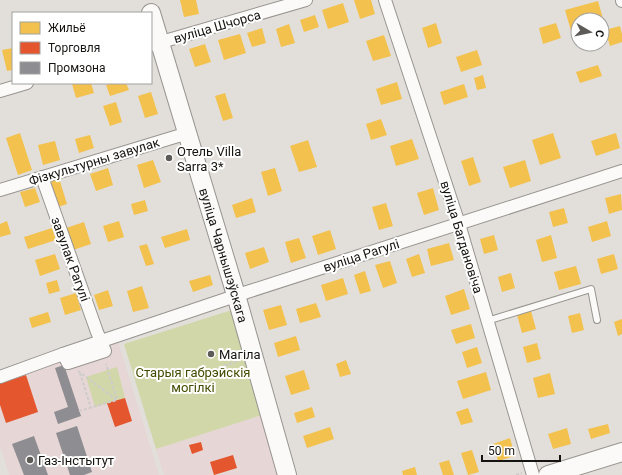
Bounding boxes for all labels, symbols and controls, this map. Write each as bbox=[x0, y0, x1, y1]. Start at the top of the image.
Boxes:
street label: вуліца Шчорса bbox=[172, 7, 262, 46]
legend bbox=[12, 12, 152, 84]
north arrow bbox=[570, 12, 610, 52]
text: Жильё bbox=[48, 21, 86, 35]
text: С bbox=[592, 29, 606, 38]
text: Торговля bbox=[48, 41, 100, 55]
text: Промзона bbox=[48, 61, 105, 75]
street label: Фізкультурны завулак bbox=[27, 134, 161, 189]
place label: Отель Villa Sarra 3* bbox=[177, 144, 241, 174]
marker: Отель Villa Sarra 3* bbox=[164, 153, 174, 163]
street label: вуліца Багдановіча bbox=[437, 179, 486, 295]
street label: вуліца Чарнышэўскага bbox=[196, 186, 250, 325]
street label: завулак Рагулі bbox=[48, 215, 93, 304]
street label: вуліца Рагулі bbox=[321, 236, 401, 275]
place label: Магіла bbox=[219, 347, 261, 362]
marker: Магіла bbox=[206, 349, 216, 359]
park label: Старыя габрэйскія могілкі bbox=[136, 365, 250, 395]
scale bar bbox=[482, 437, 560, 463]
text: 50 m bbox=[488, 444, 515, 458]
place label: Газ-Інстытут bbox=[38, 453, 114, 468]
marker: Газ-Інстытут bbox=[25, 455, 35, 465]

